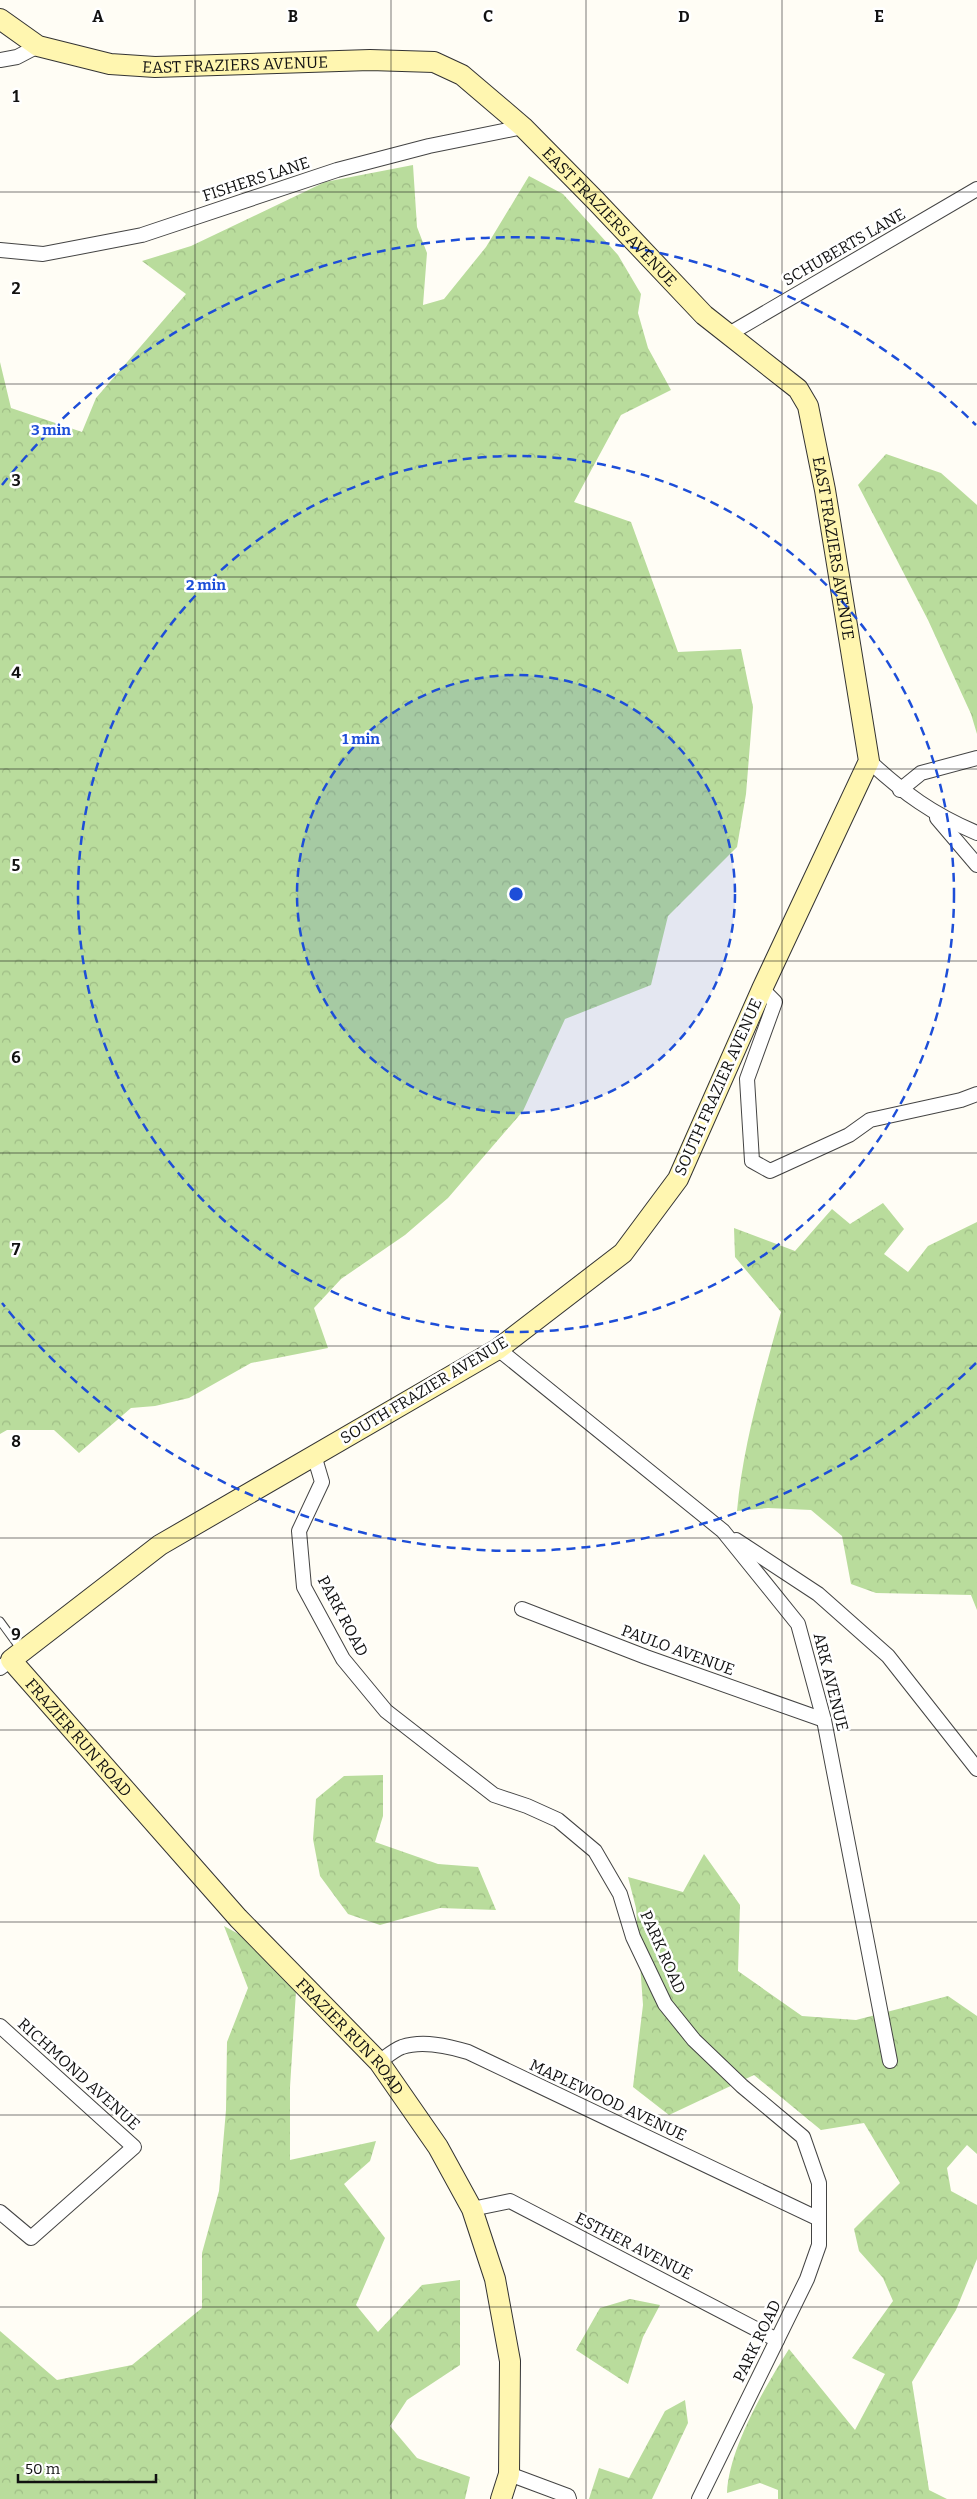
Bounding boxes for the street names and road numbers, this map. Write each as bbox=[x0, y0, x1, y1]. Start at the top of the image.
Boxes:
street label: EAST FRAZIERS AVENUE bbox=[142, 52, 328, 77]
street label: EAST FRAZIERS AVENUE bbox=[539, 143, 681, 290]
street label: FISHERS LANE bbox=[200, 153, 312, 205]
street label: SCHUBERTS LANE bbox=[779, 204, 909, 290]
street label: EAST FRAZIERS AVENUE bbox=[809, 455, 859, 641]
street label: SOUTH FRAZIER AVENUE bbox=[670, 995, 766, 1179]
street label: SOUTH FRAZIER AVENUE bbox=[337, 1332, 511, 1448]
street label: PARK ROAD bbox=[314, 1572, 372, 1660]
street label: PAULO AVENUE bbox=[619, 1621, 737, 1679]
street label: ARK AVENUE bbox=[810, 1631, 852, 1733]
street label: FRAZIER RUN ROAD bbox=[22, 1674, 136, 1800]
street label: PARK ROAD bbox=[636, 1908, 690, 1996]
street label: FRAZIER RUN ROAD bbox=[293, 1974, 408, 2098]
street label: RICHMOND AVENUE bbox=[14, 2014, 144, 2134]
street label: MAPLEWOOD AVENUE bbox=[526, 2055, 690, 2145]
street label: ESTHER AVENUE bbox=[572, 2208, 696, 2284]
street label: PARK ROAD bbox=[729, 2297, 785, 2385]

